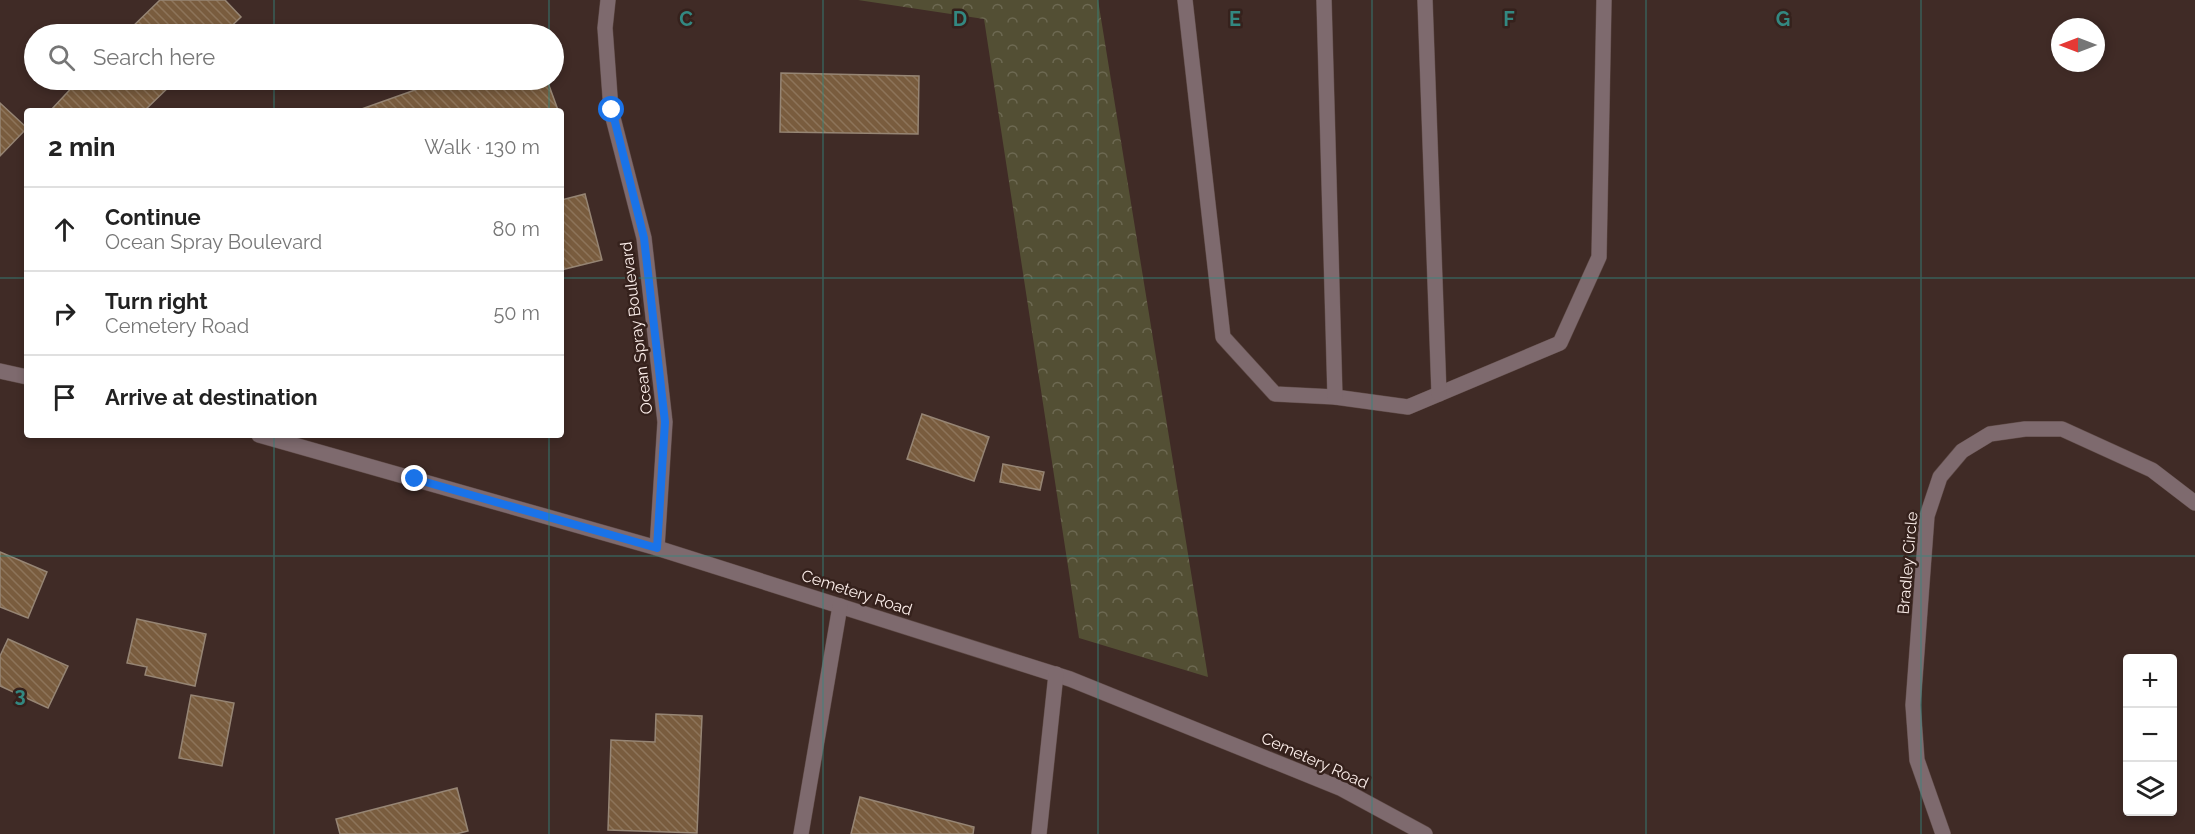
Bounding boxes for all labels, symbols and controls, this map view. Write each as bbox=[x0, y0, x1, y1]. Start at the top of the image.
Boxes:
text: C bbox=[679, 7, 693, 31]
text: D bbox=[953, 7, 967, 31]
text: E bbox=[1229, 7, 1241, 31]
text: F bbox=[1503, 7, 1515, 31]
text: G bbox=[1776, 7, 1790, 31]
north arrow bbox=[2051, 18, 2105, 72]
search box bbox=[24, 24, 564, 90]
icon: search bbox=[45, 41, 78, 74]
text: Search here bbox=[93, 44, 215, 70]
route start bbox=[598, 96, 624, 122]
text: 2 min bbox=[48, 132, 115, 162]
text: Walk · 130 m bbox=[424, 135, 540, 159]
text: Continue bbox=[105, 204, 201, 230]
icon: ahead bbox=[48, 213, 81, 246]
text: 80 m bbox=[492, 217, 540, 241]
text: Ocean Spray Boulevard bbox=[105, 230, 322, 254]
street label: Ocean Spray Boulevard bbox=[616, 240, 657, 415]
text: Turn right bbox=[105, 288, 208, 314]
icon: right bbox=[48, 297, 81, 330]
text: 50 m bbox=[493, 301, 540, 325]
text: Cemetery Road bbox=[105, 314, 249, 338]
icon: arrive bbox=[48, 381, 81, 414]
text: Arrive at destination bbox=[105, 384, 318, 410]
route end bbox=[401, 465, 427, 491]
street label: Bradley Circle bbox=[1894, 511, 1921, 615]
street label: Cemetery Road bbox=[799, 566, 915, 619]
map controls bbox=[2123, 654, 2177, 816]
button: + bbox=[2123, 654, 2177, 708]
text: 3 bbox=[14, 683, 26, 707]
button: − bbox=[2123, 708, 2177, 762]
street label: Cemetery Road bbox=[1258, 728, 1371, 793]
button: layers bbox=[2123, 762, 2177, 816]

